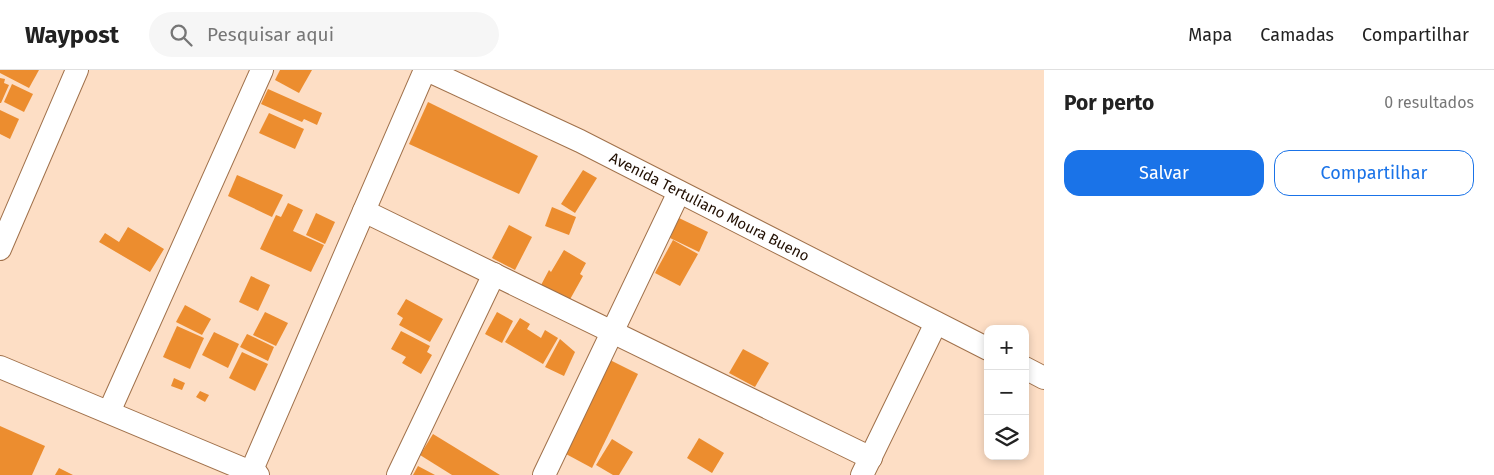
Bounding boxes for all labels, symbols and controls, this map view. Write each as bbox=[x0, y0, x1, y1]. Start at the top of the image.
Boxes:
search box bbox=[149, 12, 499, 57]
text: Waypost bbox=[25, 21, 119, 49]
icon: search bbox=[167, 21, 195, 49]
text: Pesquisar aqui bbox=[207, 23, 334, 46]
text: Mapa bbox=[1188, 24, 1232, 46]
text: Camadas bbox=[1260, 24, 1334, 46]
text: Compartilhar bbox=[1362, 24, 1469, 46]
text: Por perto bbox=[1064, 90, 1154, 116]
text: 0 resultados bbox=[1384, 93, 1474, 112]
street label: Avenida Tertuliano Moura Bueno bbox=[607, 149, 812, 265]
button: Salvar bbox=[1064, 150, 1264, 196]
button: Compartilhar bbox=[1274, 150, 1474, 196]
map controls bbox=[984, 325, 1029, 460]
button: + bbox=[984, 325, 1029, 370]
button: − bbox=[984, 370, 1029, 415]
button: layers bbox=[984, 415, 1029, 460]

